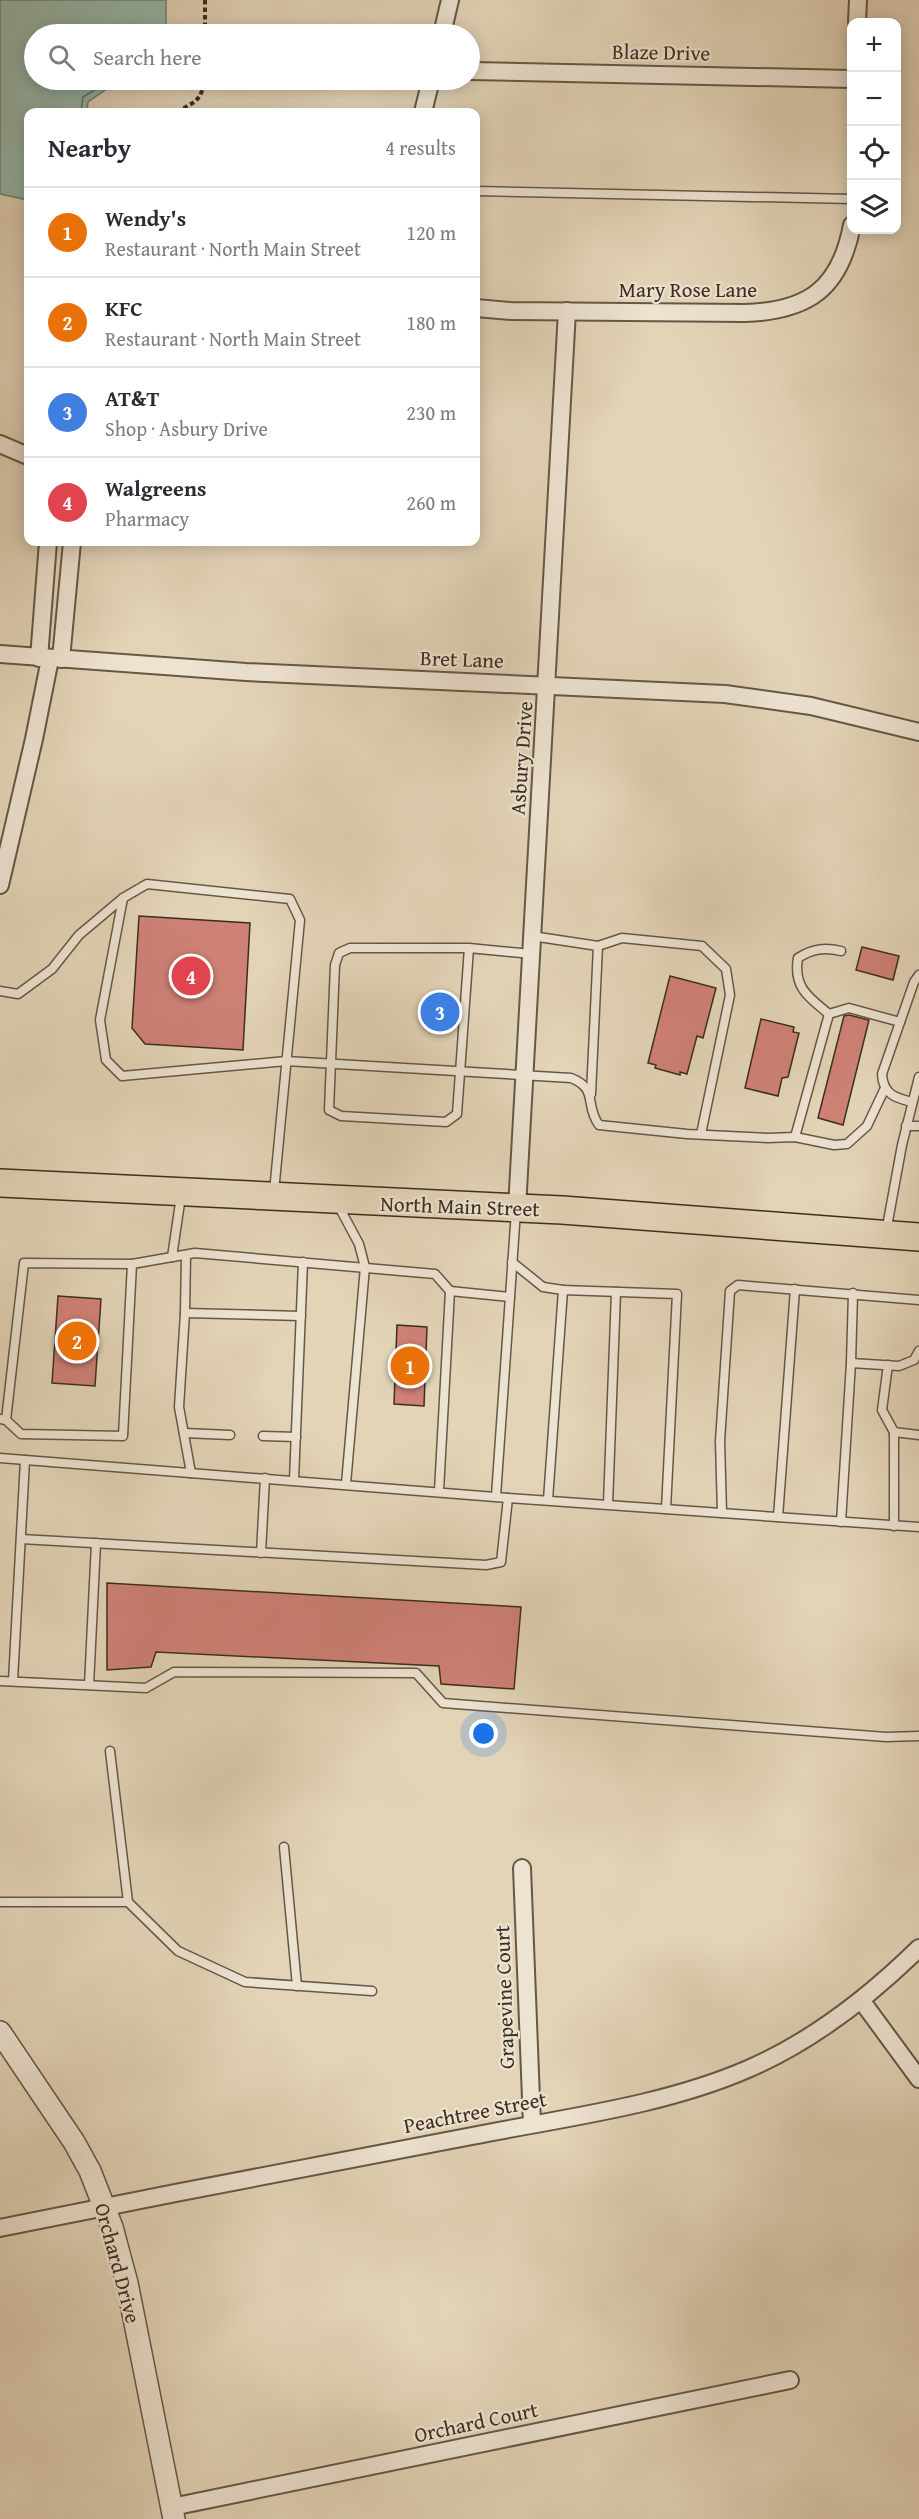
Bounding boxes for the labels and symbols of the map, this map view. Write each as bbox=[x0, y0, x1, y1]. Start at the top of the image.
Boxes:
street label: Blaze Drive bbox=[611, 36, 711, 68]
street label: Mary Rose Lane bbox=[619, 274, 757, 305]
street label: Bret Lane bbox=[420, 642, 505, 676]
street label: Asbury Drive bbox=[502, 700, 540, 816]
pin: 4 bbox=[172, 954, 210, 998]
pin: 3 bbox=[420, 990, 460, 1034]
street label: North Main Street bbox=[380, 1188, 541, 1224]
pin: 2 bbox=[58, 1318, 97, 1364]
pin: 1 bbox=[390, 1344, 430, 1388]
your location bbox=[469, 1719, 498, 1748]
street label: Grapevine Court bbox=[486, 1924, 522, 2070]
street label: Peachtree Street bbox=[401, 2083, 550, 2141]
street label: Orchard Drive bbox=[87, 2199, 149, 2327]
street label: Orchard Court bbox=[411, 2394, 541, 2450]

